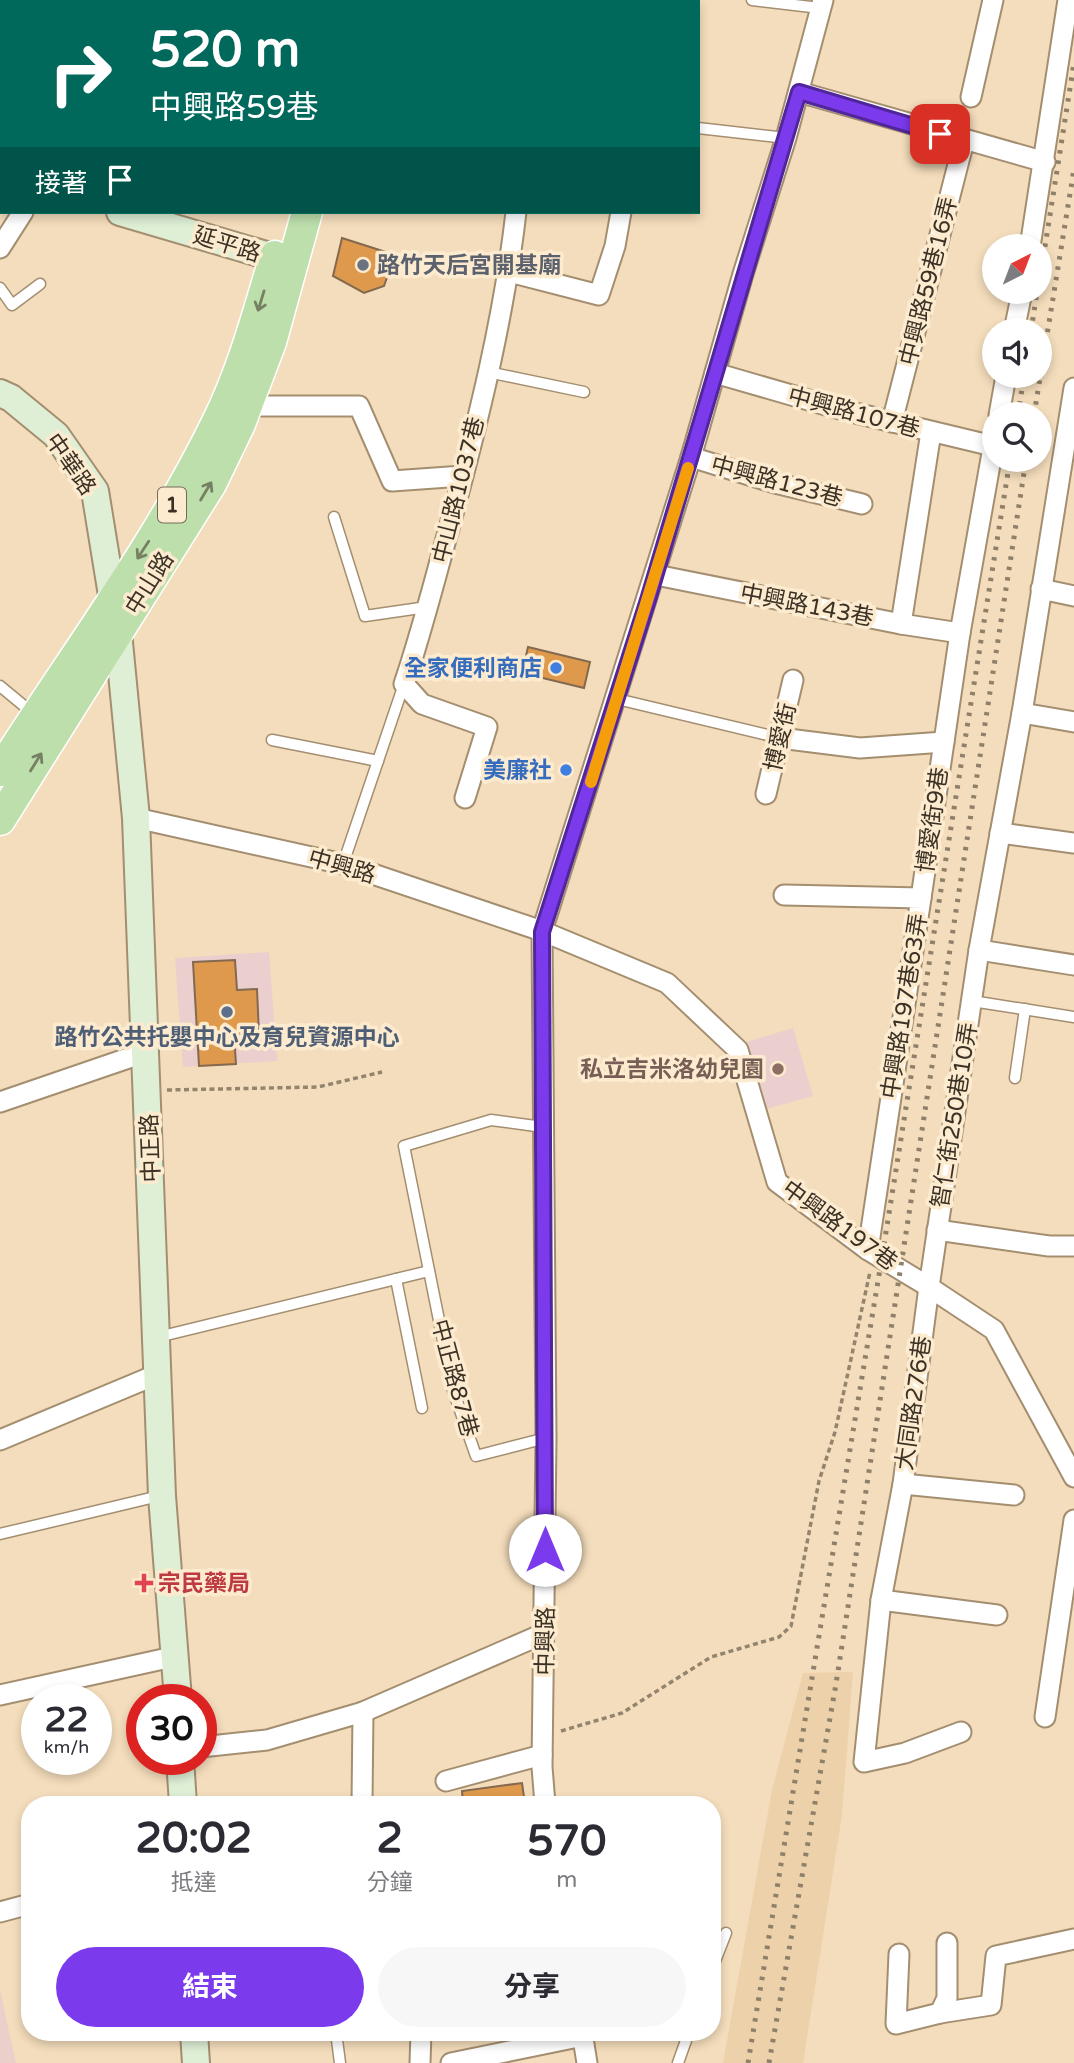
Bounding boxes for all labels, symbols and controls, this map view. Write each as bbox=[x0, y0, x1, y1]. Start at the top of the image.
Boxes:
text: 520 m bbox=[150, 21, 300, 80]
icon: right bbox=[35, 28, 126, 119]
text: 中興路59巷 bbox=[150, 89, 318, 127]
pin bbox=[910, 104, 970, 164]
icon: arrive bbox=[921, 115, 959, 153]
icon: arrive bbox=[101, 161, 139, 199]
text: 接著 bbox=[35, 168, 87, 199]
street label: 中興路59巷16弄 bbox=[894, 194, 963, 368]
street label: 延平路 bbox=[190, 221, 264, 268]
north arrow bbox=[982, 234, 1052, 304]
map controls bbox=[982, 234, 1052, 472]
place label: 路竹天后宮開基廟 bbox=[377, 252, 561, 280]
marker: 路竹天后宮開基廟 bbox=[355, 257, 371, 273]
one-way arrow bbox=[253, 290, 266, 312]
button: sound bbox=[982, 318, 1052, 388]
street label: 中興路107巷 bbox=[785, 382, 923, 444]
button: search bbox=[982, 402, 1052, 472]
street label: 中山路1037巷 bbox=[427, 414, 491, 566]
street label: 中華路 bbox=[39, 428, 101, 501]
street label: 中興路123巷 bbox=[708, 451, 846, 513]
one-way arrow bbox=[199, 482, 213, 502]
road number: 1 bbox=[158, 488, 186, 522]
one-way arrow bbox=[136, 539, 150, 559]
street label: 中山路 bbox=[120, 547, 180, 620]
street label: 中興路143巷 bbox=[738, 579, 876, 633]
place label: 全家便利商店 bbox=[404, 655, 542, 683]
marker: 全家便利商店 bbox=[548, 660, 564, 676]
street label: 博愛街 bbox=[760, 700, 802, 774]
one-way arrow bbox=[30, 753, 44, 773]
place label: 美廉社 bbox=[483, 757, 552, 785]
marker: 美廉社 bbox=[558, 762, 574, 778]
street label: 博愛街9巷 bbox=[912, 765, 954, 875]
street label: 中興路 bbox=[305, 844, 379, 890]
street label: 中興路197巷63弄 bbox=[877, 912, 933, 1101]
marker: 路竹公共托嬰中心及育兒資源中心 bbox=[219, 1004, 235, 1020]
street label: 智仁街250巷10弄 bbox=[927, 1021, 983, 1210]
place label: 路竹公共托嬰中心及育兒資源中心 bbox=[55, 1024, 400, 1052]
place label: 私立吉米洛幼兒園 bbox=[580, 1056, 764, 1084]
marker: 私立吉米洛幼兒園 bbox=[770, 1061, 786, 1077]
street label: 中正路 bbox=[136, 1113, 166, 1183]
street label: 中興路197巷 bbox=[776, 1175, 902, 1277]
street label: 中正路87巷 bbox=[425, 1316, 483, 1440]
street label: 大同路276巷 bbox=[891, 1334, 937, 1472]
position arrow bbox=[508, 1513, 582, 1587]
place label: 宗民藥局 bbox=[158, 1570, 250, 1598]
marker: 宗民藥局 bbox=[136, 1575, 152, 1591]
street label: 中興路 bbox=[531, 1606, 561, 1676]
speed limit sign: 30 bbox=[126, 1684, 217, 1775]
text: 22 bbox=[45, 1699, 88, 1741]
text: km/h bbox=[44, 1736, 89, 1758]
text: 20:02 bbox=[136, 1813, 252, 1864]
text: 2 bbox=[376, 1813, 403, 1864]
text: 570 bbox=[527, 1816, 606, 1867]
text: m bbox=[556, 1866, 577, 1894]
text: 抵達 bbox=[171, 1869, 217, 1897]
text: 分鐘 bbox=[367, 1869, 413, 1897]
button: 結束 bbox=[56, 1947, 364, 2027]
button: 分享 bbox=[378, 1947, 686, 2027]

